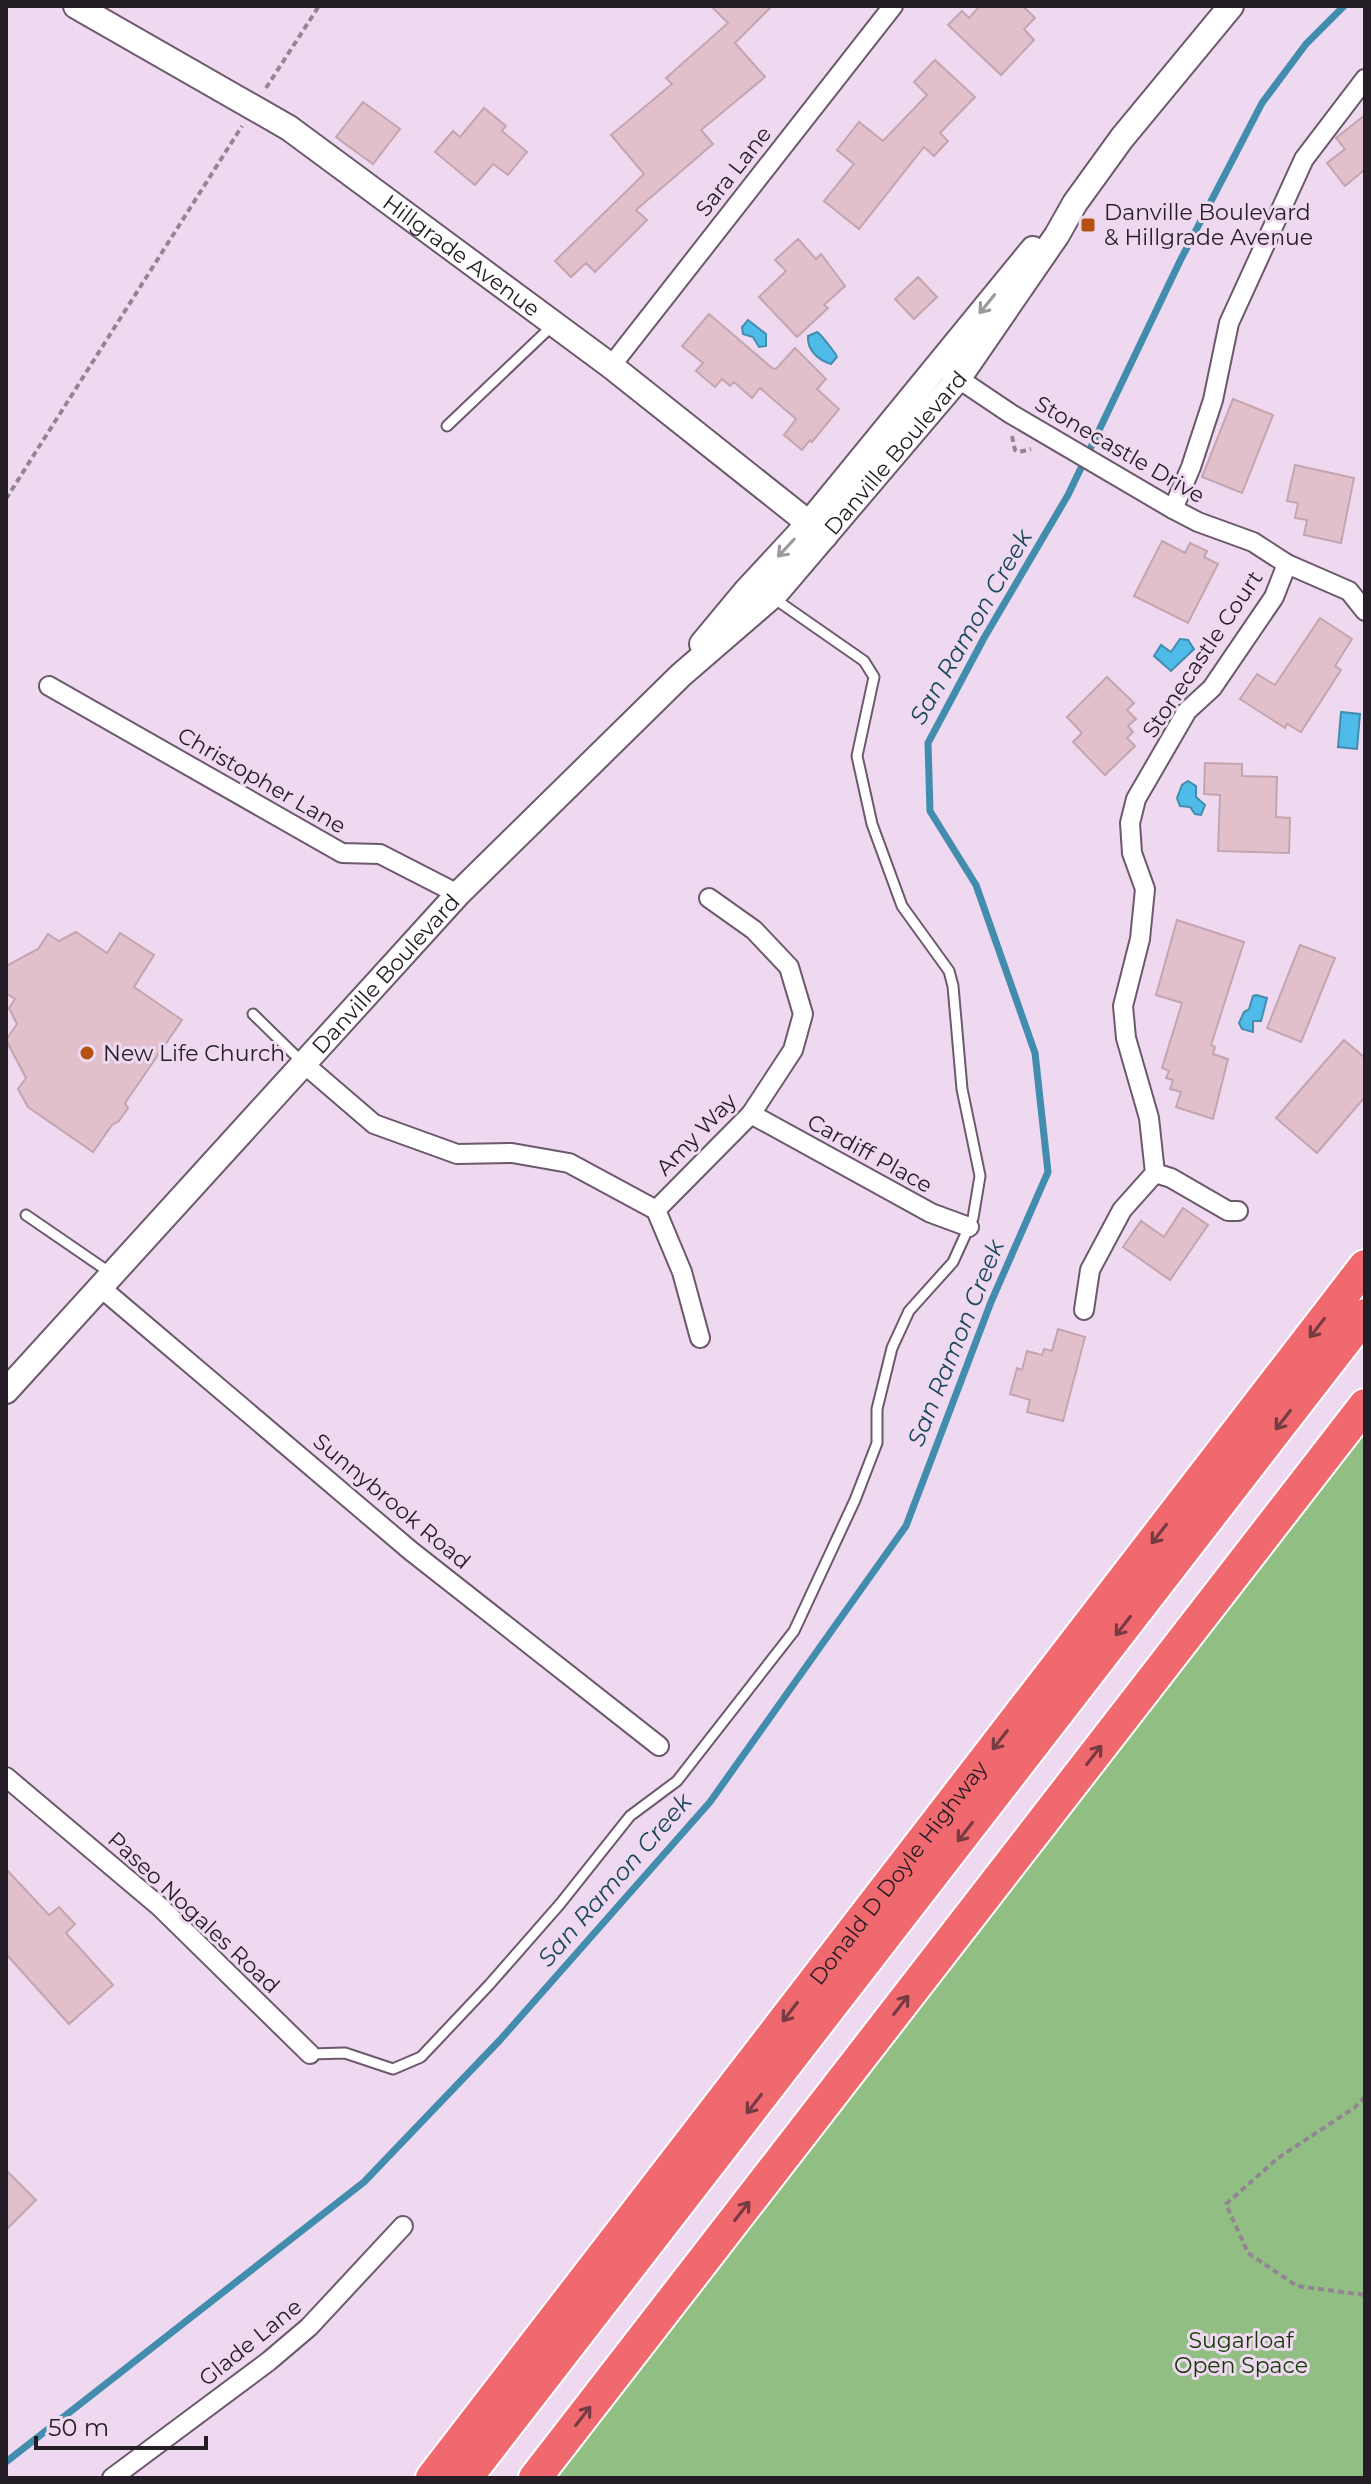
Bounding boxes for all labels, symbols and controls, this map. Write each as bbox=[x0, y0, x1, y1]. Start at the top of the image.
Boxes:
street label: Sara Lane bbox=[690, 121, 777, 222]
street label: Hillgrade Avenue bbox=[377, 189, 545, 323]
place label: Danville Boulevard & Hillgrade Avenue bbox=[1104, 199, 1313, 251]
marker: Danville Boulevard & Hillgrade Avenue bbox=[1079, 216, 1097, 234]
one-way arrow bbox=[978, 293, 995, 314]
street label: Danville Boulevard bbox=[818, 366, 973, 541]
street label: Stonecastle Drive bbox=[1030, 390, 1209, 509]
water label: San Ramon Creek bbox=[903, 523, 1039, 729]
one-way arrow bbox=[777, 537, 795, 557]
street label: Stonecastle Court bbox=[1136, 566, 1268, 743]
street label: Christopher Lane bbox=[173, 721, 351, 840]
street label: Danville Boulevard bbox=[306, 889, 465, 1060]
place label: New Life Church bbox=[103, 1040, 285, 1067]
marker: New Life Church bbox=[78, 1044, 96, 1062]
street label: Amy Way bbox=[650, 1087, 742, 1181]
street label: Cardiff Place bbox=[803, 1108, 937, 1199]
water label: San Ramon Creek bbox=[901, 1234, 1011, 1450]
one-way arrow bbox=[1309, 1317, 1326, 1338]
one-way arrow bbox=[1274, 1409, 1291, 1431]
street label: Sunnybrook Road bbox=[308, 1428, 476, 1575]
one-way arrow bbox=[1150, 1523, 1167, 1544]
one-way arrow bbox=[1115, 1615, 1132, 1636]
one-way arrow bbox=[992, 1729, 1009, 1750]
one-way arrow bbox=[1086, 1745, 1103, 1766]
street label: Donald D Doyle Highway bbox=[804, 1755, 993, 1990]
water label: San Ramon Creek bbox=[532, 1786, 699, 1972]
one-way arrow bbox=[957, 1821, 974, 1842]
street label: Paseo Nogales Road bbox=[102, 1826, 285, 1999]
one-way arrow bbox=[892, 1995, 910, 2016]
one-way arrow bbox=[782, 2001, 799, 2022]
one-way arrow bbox=[746, 2093, 763, 2114]
one-way arrow bbox=[733, 2201, 750, 2222]
street label: Glade Lane bbox=[194, 2293, 307, 2392]
park label: Sugarloaf Open Space bbox=[1174, 2327, 1308, 2379]
scale bar bbox=[36, 2400, 206, 2450]
one-way arrow bbox=[574, 2406, 591, 2427]
text: 50 m bbox=[48, 2413, 109, 2442]

